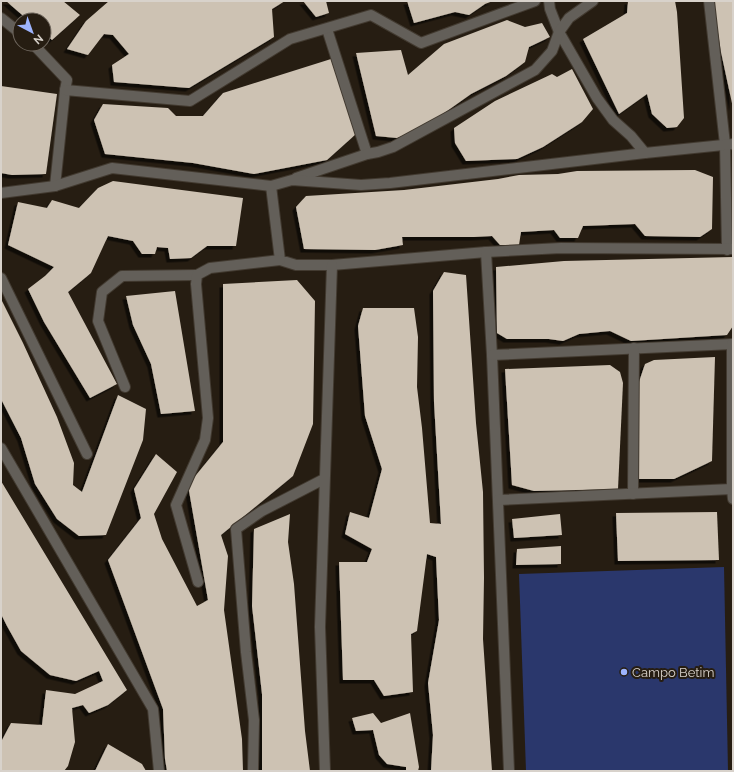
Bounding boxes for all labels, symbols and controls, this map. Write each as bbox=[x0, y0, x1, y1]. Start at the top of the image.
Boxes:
north arrow bbox=[12, 12, 52, 52]
text: N bbox=[31, 32, 46, 47]
place label: Campo Betim bbox=[632, 665, 714, 680]
marker: Campo Betim bbox=[619, 667, 629, 677]

